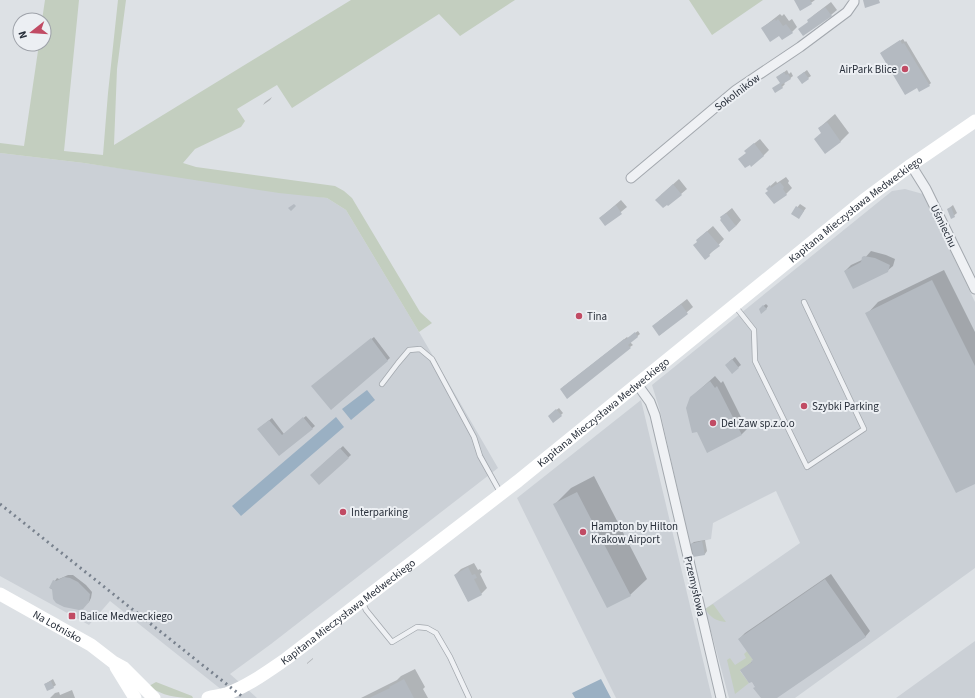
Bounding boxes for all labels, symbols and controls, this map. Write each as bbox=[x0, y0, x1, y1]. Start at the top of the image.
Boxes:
north arrow bbox=[12, 12, 52, 52]
text: N bbox=[15, 29, 31, 40]
place label: AirPark Blice bbox=[840, 62, 898, 77]
marker: AirPark Blice bbox=[900, 64, 910, 74]
street label: Sokolników bbox=[711, 70, 763, 115]
street label: Kapitana Mieczysława Medweckiego bbox=[785, 152, 926, 266]
street label: Uśmiechu bbox=[927, 202, 960, 250]
place label: Tina bbox=[587, 309, 607, 324]
marker: Tina bbox=[574, 311, 584, 321]
street label: Kapitana Mieczysława Medweckiego bbox=[534, 354, 673, 471]
place label: Szybki Parking bbox=[812, 399, 879, 414]
marker: Szybki Parking bbox=[799, 401, 809, 411]
place label: Del Zaw sp.z.o.o bbox=[721, 416, 795, 431]
marker: Del Zaw sp.z.o.o bbox=[708, 418, 718, 428]
place label: Interparking bbox=[351, 505, 408, 520]
marker: Interparking bbox=[338, 507, 348, 517]
place label: Hampton by Hilton Krakow Airport bbox=[591, 519, 678, 547]
marker: Hampton by Hilton Krakow Airport bbox=[578, 527, 588, 537]
street label: Przemysłowa bbox=[680, 554, 709, 618]
street label: Kapitana Mieczysława Medweckiego bbox=[278, 555, 419, 669]
street label: Na Lotnisko bbox=[30, 607, 85, 647]
place label: Balice Medweckiego bbox=[80, 609, 173, 624]
marker: Balice Medweckiego bbox=[67, 611, 77, 621]

